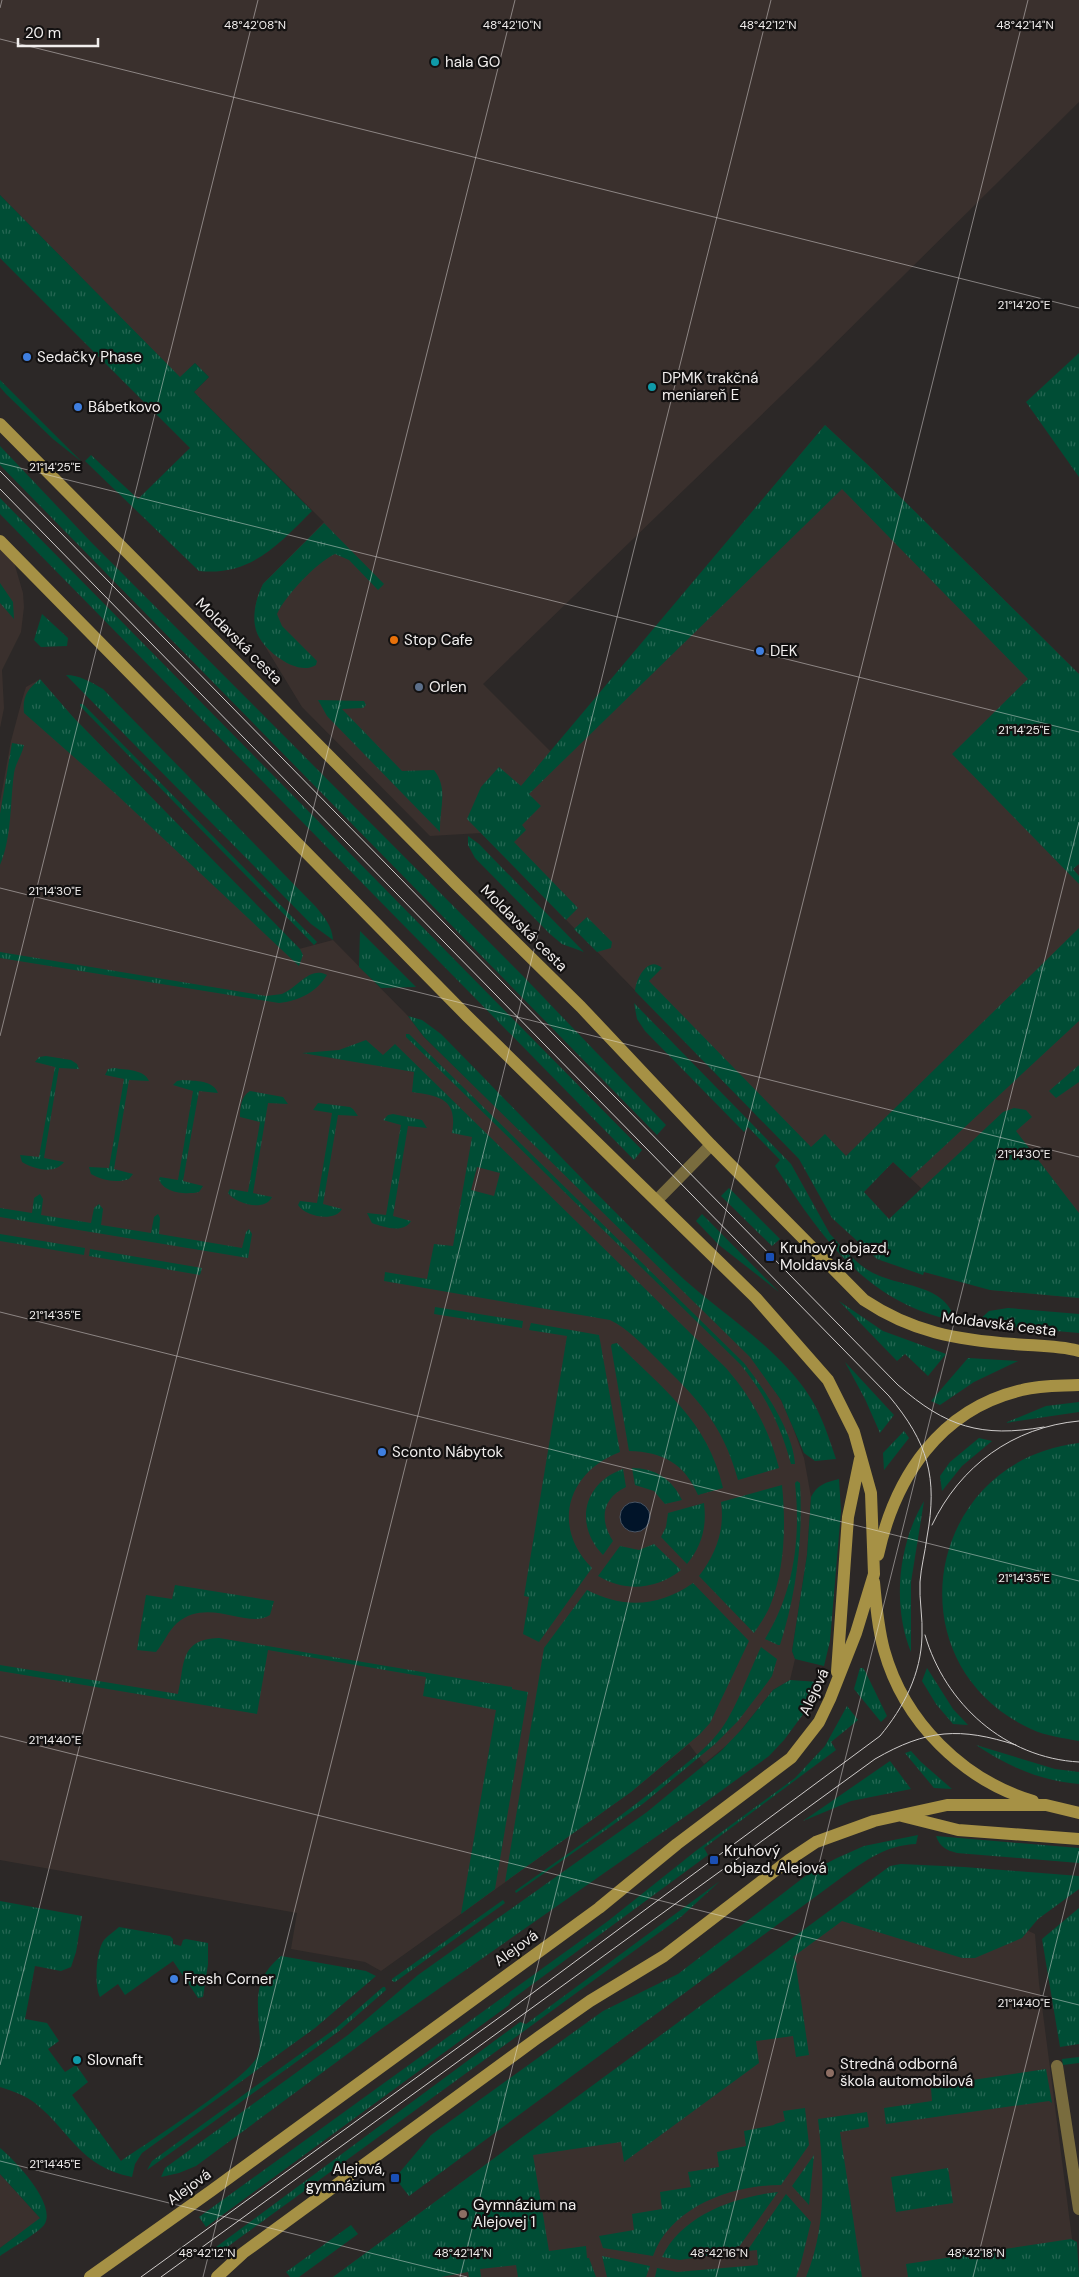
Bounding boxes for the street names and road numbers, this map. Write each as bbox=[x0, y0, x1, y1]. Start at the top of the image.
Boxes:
street label: Moldavská cesta bbox=[191, 593, 287, 689]
street label: Moldavská cesta bbox=[476, 880, 572, 976]
street label: Moldavská cesta bbox=[941, 1307, 1057, 1341]
street label: Alejová bbox=[794, 1665, 834, 1719]
street label: Alejová bbox=[490, 1925, 542, 1971]
street label: Alejová bbox=[163, 2164, 215, 2210]

